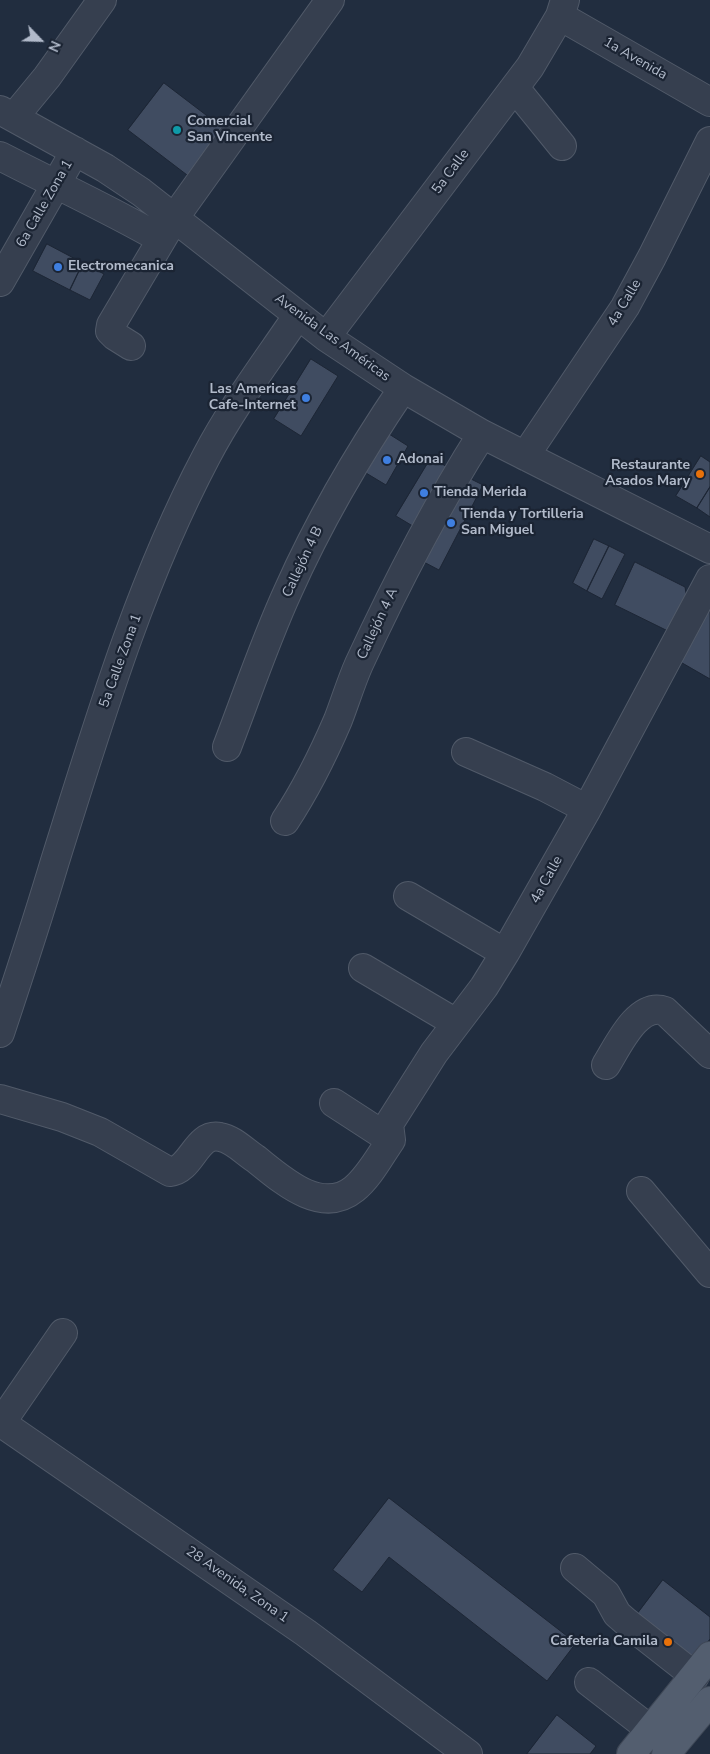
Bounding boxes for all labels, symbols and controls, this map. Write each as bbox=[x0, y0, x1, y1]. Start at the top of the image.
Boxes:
north arrow bbox=[15, 15, 65, 65]
street label: 1a Avenida bbox=[600, 34, 670, 84]
text: N bbox=[43, 38, 65, 55]
place label: Comercial San Vincente bbox=[187, 114, 272, 146]
marker: Comercial San Vincente bbox=[171, 124, 183, 136]
street label: 5a Calle bbox=[429, 146, 473, 198]
street label: 6a Calle Zona 1 bbox=[13, 157, 77, 251]
place label: Electromecanica bbox=[68, 259, 174, 275]
marker: Electromecanica bbox=[52, 261, 64, 273]
street label: 4a Calle bbox=[604, 277, 646, 329]
street label: Avenida Las Américas bbox=[271, 290, 393, 386]
place label: Las Americas Cafe-Internet bbox=[209, 382, 296, 414]
marker: Las Americas Cafe-Internet bbox=[300, 392, 312, 404]
place label: Adonai bbox=[397, 452, 443, 468]
marker: Adonai bbox=[381, 454, 393, 466]
place label: Restaurante Asados Mary bbox=[605, 458, 690, 491]
marker: Restaurante Asados Mary bbox=[694, 468, 706, 480]
place label: Tienda Merida bbox=[434, 485, 527, 501]
marker: Tienda Merida bbox=[418, 487, 430, 499]
place label: Tienda y Tortilleria San Miguel bbox=[461, 507, 584, 540]
marker: Tienda y Tortilleria San Miguel bbox=[445, 517, 457, 529]
street label: Callejón 4 B bbox=[279, 524, 327, 600]
street label: Callejón 4 A bbox=[354, 586, 402, 662]
street label: 5a Calle Zona 1 bbox=[96, 612, 146, 710]
street label: 4a Calle bbox=[527, 853, 567, 907]
street label: 28 Avenida, Zona 1 bbox=[182, 1543, 292, 1627]
place label: Cafeteria Camila bbox=[550, 1634, 658, 1650]
marker: Cafeteria Camila bbox=[662, 1636, 674, 1648]

